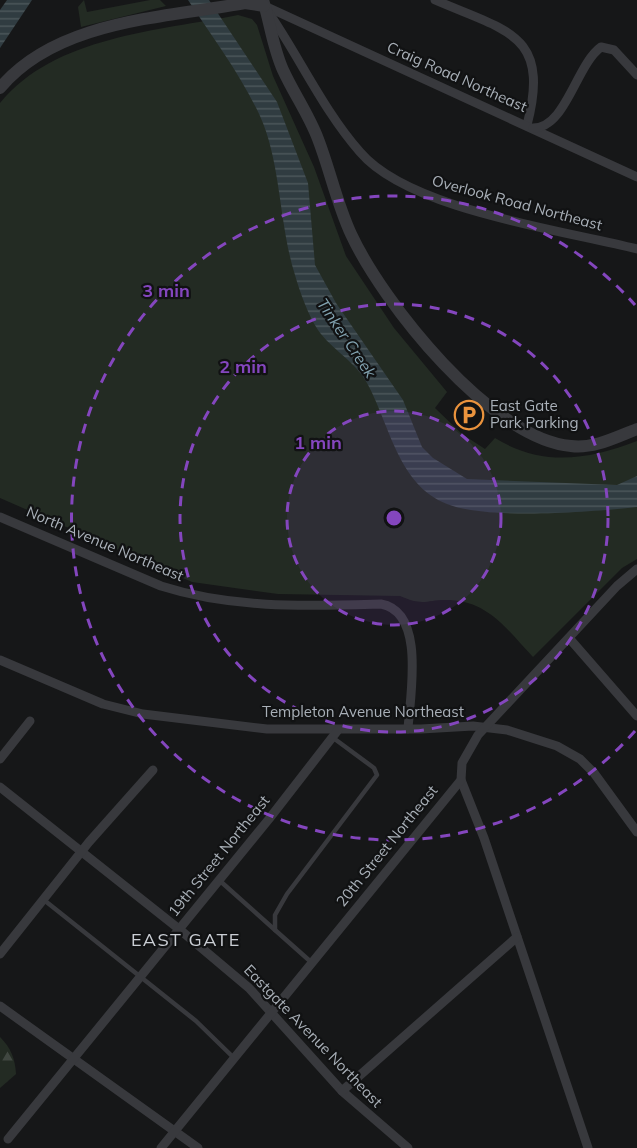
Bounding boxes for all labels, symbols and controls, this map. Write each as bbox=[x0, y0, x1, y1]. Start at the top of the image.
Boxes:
street label: Craig Road Northeast bbox=[384, 37, 530, 116]
street label: Overlook Road Northeast bbox=[430, 171, 604, 234]
text: 3 min bbox=[142, 279, 190, 302]
water label: Tinker Creek bbox=[313, 294, 381, 382]
text: 2 min bbox=[219, 355, 267, 378]
place label: East Gate Park Parking bbox=[490, 396, 578, 432]
parking icon: East Gate Park Parking bbox=[453, 399, 485, 431]
text: 1 min bbox=[294, 431, 342, 454]
street label: North Avenue Northeast bbox=[24, 502, 187, 585]
centre of rings bbox=[384, 508, 404, 528]
street label: Templeton Avenue Northeast bbox=[262, 702, 464, 721]
street label: 20th Street Northeast bbox=[332, 781, 441, 910]
street label: 19th Street Northeast bbox=[164, 791, 273, 920]
district label: EAST GATE bbox=[131, 928, 241, 951]
street label: Eastgate Avenue Northeast bbox=[240, 960, 387, 1111]

